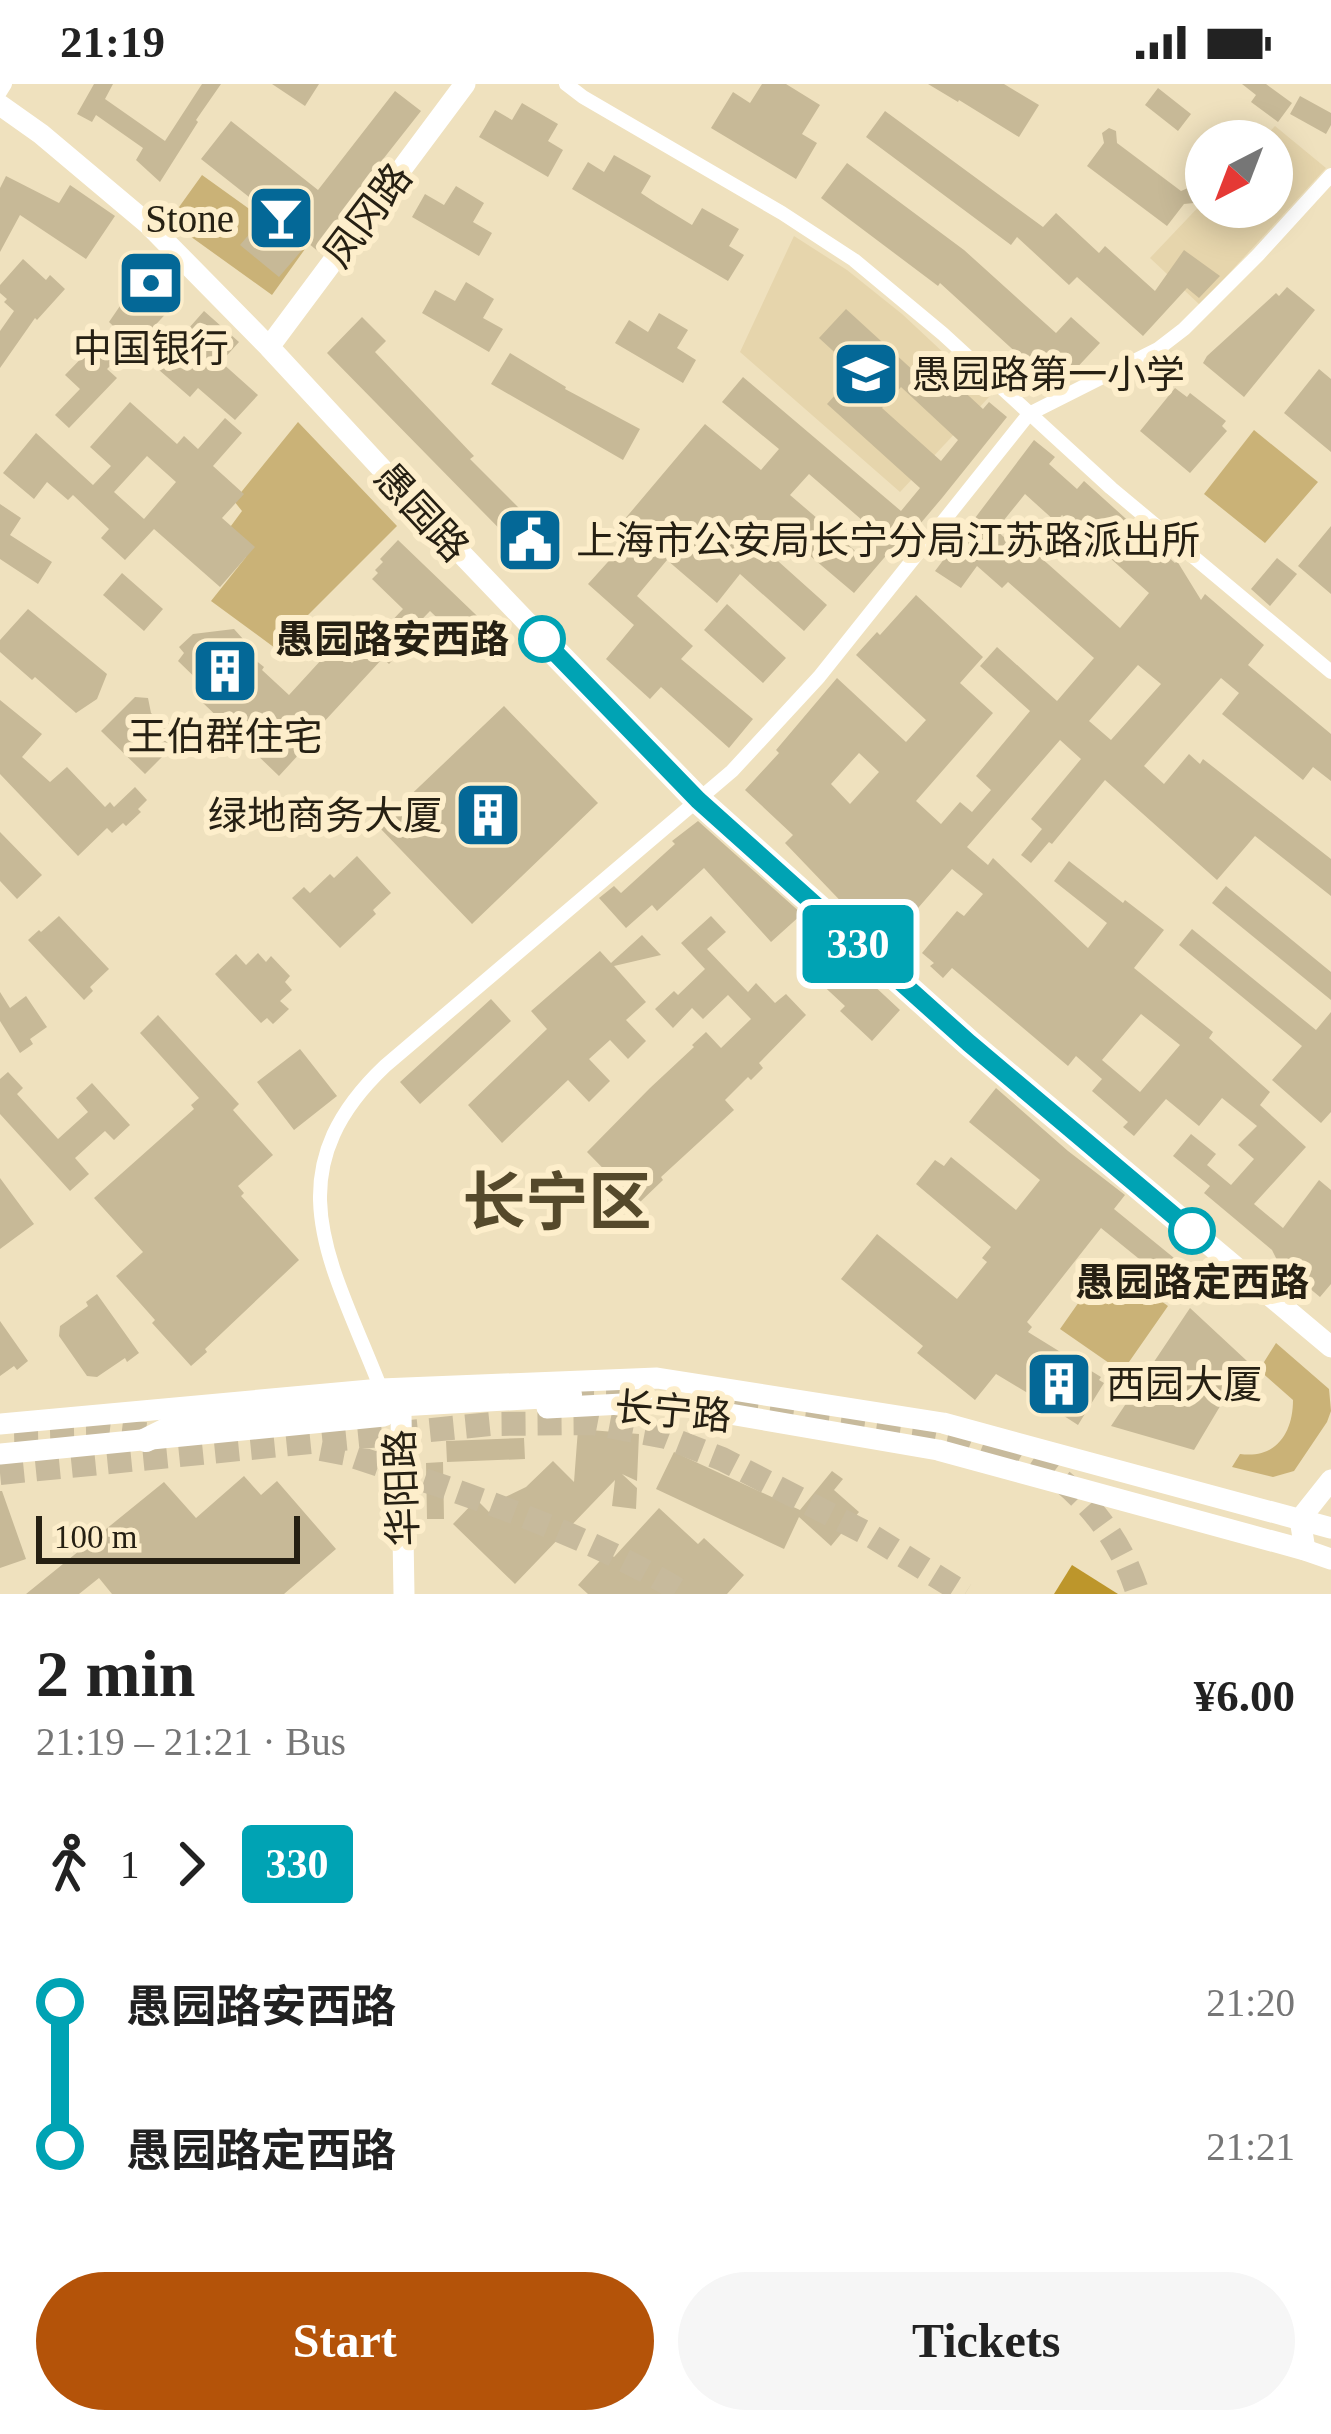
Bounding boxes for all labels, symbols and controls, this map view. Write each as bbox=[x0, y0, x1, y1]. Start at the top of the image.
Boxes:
text: 21:19 bbox=[60, 17, 165, 67]
north arrow bbox=[1185, 120, 1293, 228]
map controls bbox=[1185, 120, 1293, 228]
street label: 凤冈路 bbox=[315, 156, 420, 275]
bar icon: Stone bbox=[246, 183, 316, 253]
place label: Stone bbox=[145, 197, 234, 240]
bank icon: 中国银行 bbox=[116, 248, 186, 318]
place label: 中国银行 bbox=[73, 327, 229, 370]
school or university icon: 愚园路第一小学 bbox=[831, 339, 901, 409]
place label: 愚园路第一小学 bbox=[912, 353, 1185, 396]
street label: 愚园路 bbox=[366, 455, 477, 570]
public building icon: 上海市公安局长宁分局江苏路派出所 bbox=[495, 505, 565, 575]
place label: 上海市公安局长宁分局江苏路派出所 bbox=[576, 519, 1200, 562]
marker: 愚园路安西路 bbox=[520, 617, 564, 661]
place label: 愚园路安西路 bbox=[275, 618, 509, 661]
building icon: 王伯群住宅 bbox=[190, 636, 260, 706]
place label: 王伯群住宅 bbox=[127, 715, 323, 758]
building icon: 绿地商务大厦 bbox=[453, 780, 523, 850]
place label: 绿地商务大厦 bbox=[208, 794, 442, 837]
line badge: 330 bbox=[789, 905, 927, 983]
text: 330 bbox=[827, 921, 890, 967]
district label: 长宁区 bbox=[463, 1168, 652, 1238]
marker: 愚园路定西路 bbox=[1170, 1209, 1214, 1253]
place label: 愚园路定西路 bbox=[1075, 1261, 1309, 1304]
building icon: 西园大厦 bbox=[1024, 1349, 1094, 1419]
place label: 西园大厦 bbox=[1106, 1363, 1262, 1406]
street label: 长宁路 bbox=[613, 1385, 733, 1438]
street label: 华阳路 bbox=[378, 1429, 425, 1547]
scale bar bbox=[36, 1510, 300, 1563]
text: 100 m bbox=[54, 1519, 137, 1555]
text: 2 min bbox=[36, 1637, 196, 1710]
text: ¥6.00 bbox=[1194, 1671, 1295, 1721]
text: 21:19 – 21:21 · Bus bbox=[36, 1720, 346, 1763]
icon: walk bbox=[36, 1831, 102, 1897]
icon: forward bbox=[158, 1831, 224, 1897]
text: 330 bbox=[266, 1841, 329, 1887]
text: 1 bbox=[120, 1843, 140, 1886]
text: 21:20 bbox=[1206, 1981, 1295, 2024]
text: 愚园路安西路 bbox=[126, 1982, 396, 2032]
text: 21:21 bbox=[1206, 2125, 1295, 2168]
text: 愚园路定西路 bbox=[126, 2126, 396, 2176]
button: Start bbox=[36, 2272, 654, 2410]
button: Tickets bbox=[678, 2272, 1295, 2410]

